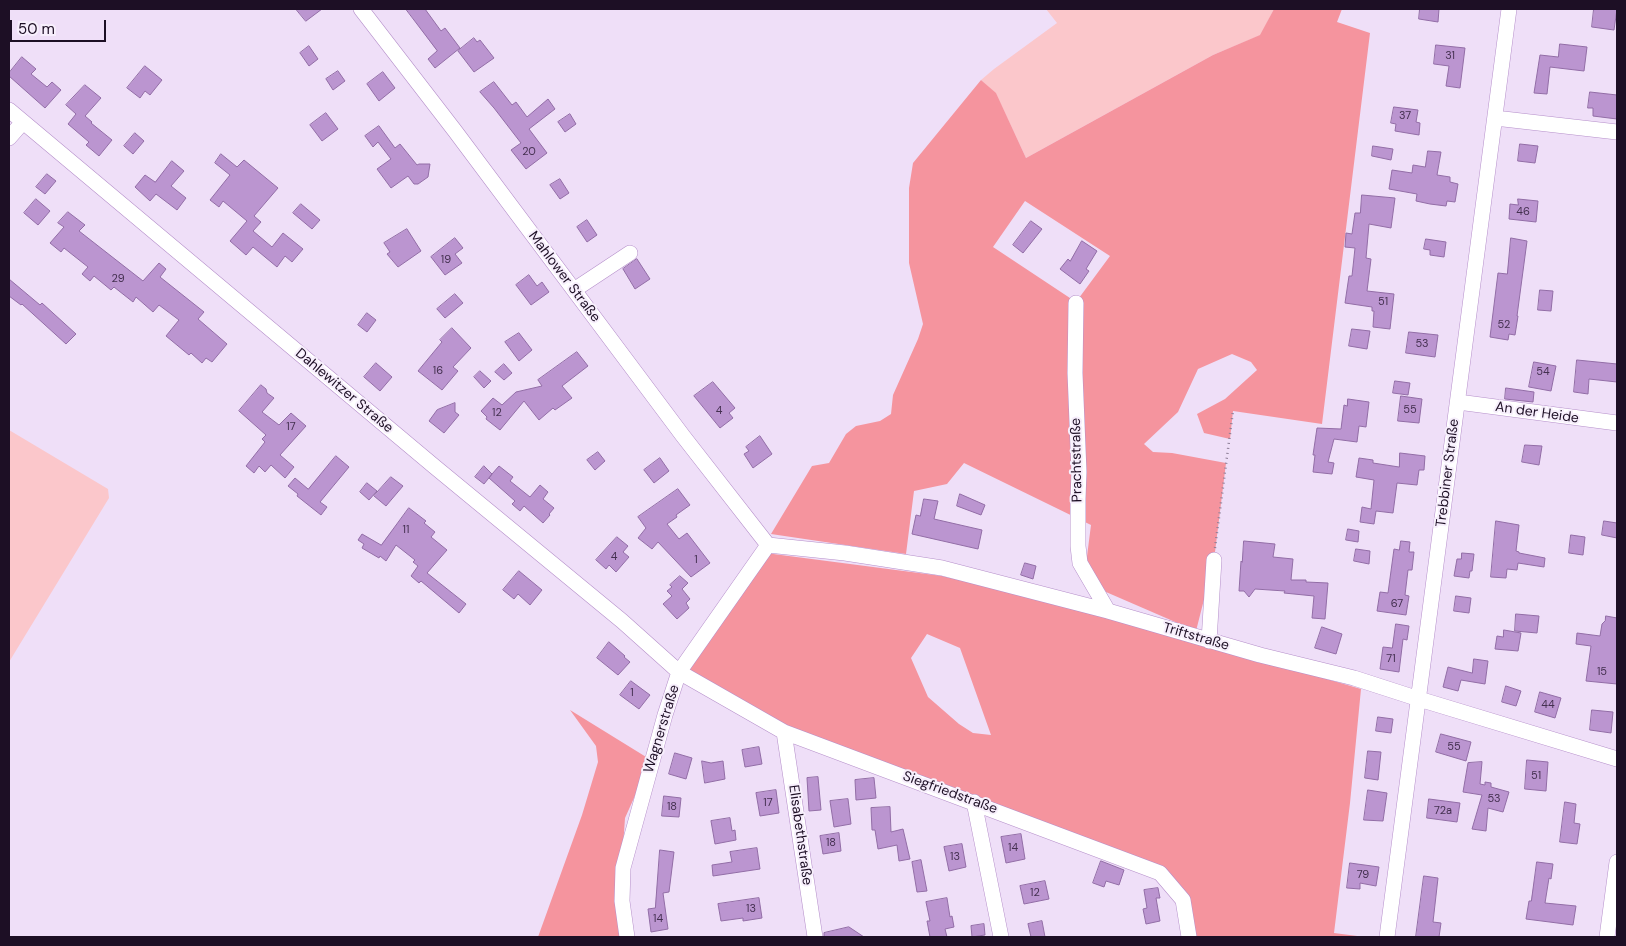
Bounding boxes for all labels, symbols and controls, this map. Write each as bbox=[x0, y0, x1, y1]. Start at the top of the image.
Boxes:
scale bar bbox=[12, 10, 109, 42]
text: 50 m bbox=[18, 19, 55, 39]
house number: 31 bbox=[1445, 49, 1455, 63]
house number: 37 bbox=[1399, 109, 1411, 123]
house number: 20 bbox=[522, 145, 536, 159]
house number: 46 bbox=[1516, 205, 1530, 219]
street label: Mahlower Straße bbox=[524, 228, 604, 326]
house number: 19 bbox=[441, 253, 451, 267]
house number: 29 bbox=[111, 272, 125, 286]
house number: 51 bbox=[1378, 295, 1388, 309]
house number: 52 bbox=[1498, 318, 1510, 332]
house number: 53 bbox=[1415, 337, 1429, 351]
street label: Dahlewitzer Straße bbox=[292, 345, 396, 437]
house number: 16 bbox=[433, 364, 443, 378]
house number: 54 bbox=[1536, 365, 1550, 379]
street label: An der Heide bbox=[1494, 399, 1580, 427]
house number: 55 bbox=[1403, 403, 1417, 417]
house number: 4 bbox=[716, 404, 722, 418]
house number: 12 bbox=[492, 406, 502, 420]
street label: Prachtstraße bbox=[1068, 418, 1086, 502]
street label: Trebbiner Straße bbox=[1433, 418, 1463, 528]
house number: 17 bbox=[286, 420, 296, 434]
house number: 11 bbox=[403, 523, 409, 537]
house number: 4 bbox=[611, 550, 617, 564]
house number: 1 bbox=[694, 553, 698, 567]
house number: 67 bbox=[1391, 597, 1403, 611]
street label: Triftstraße bbox=[1161, 620, 1231, 654]
house number: 71 bbox=[1386, 652, 1396, 666]
house number: 15 bbox=[1597, 665, 1607, 679]
street label: Wagnerstraße bbox=[641, 683, 683, 775]
house number: 1 bbox=[630, 686, 634, 700]
house number: 44 bbox=[1541, 698, 1555, 712]
house number: 55 bbox=[1447, 740, 1461, 754]
street label: Siegfriedstraße bbox=[900, 768, 1000, 818]
house number: 51 bbox=[1531, 769, 1541, 783]
street label: Elisabethstraße bbox=[785, 784, 815, 886]
house number: 53 bbox=[1487, 792, 1501, 806]
house number: 17 bbox=[763, 796, 773, 810]
house number: 18 bbox=[667, 800, 677, 814]
house number: 72a bbox=[1434, 804, 1452, 818]
house number: 18 bbox=[826, 836, 836, 850]
house number: 14 bbox=[1008, 841, 1018, 855]
house number: 13 bbox=[950, 850, 960, 864]
house number: 79 bbox=[1357, 868, 1369, 882]
house number: 12 bbox=[1030, 886, 1040, 900]
house number: 13 bbox=[746, 902, 756, 916]
house number: 14 bbox=[653, 912, 663, 926]

